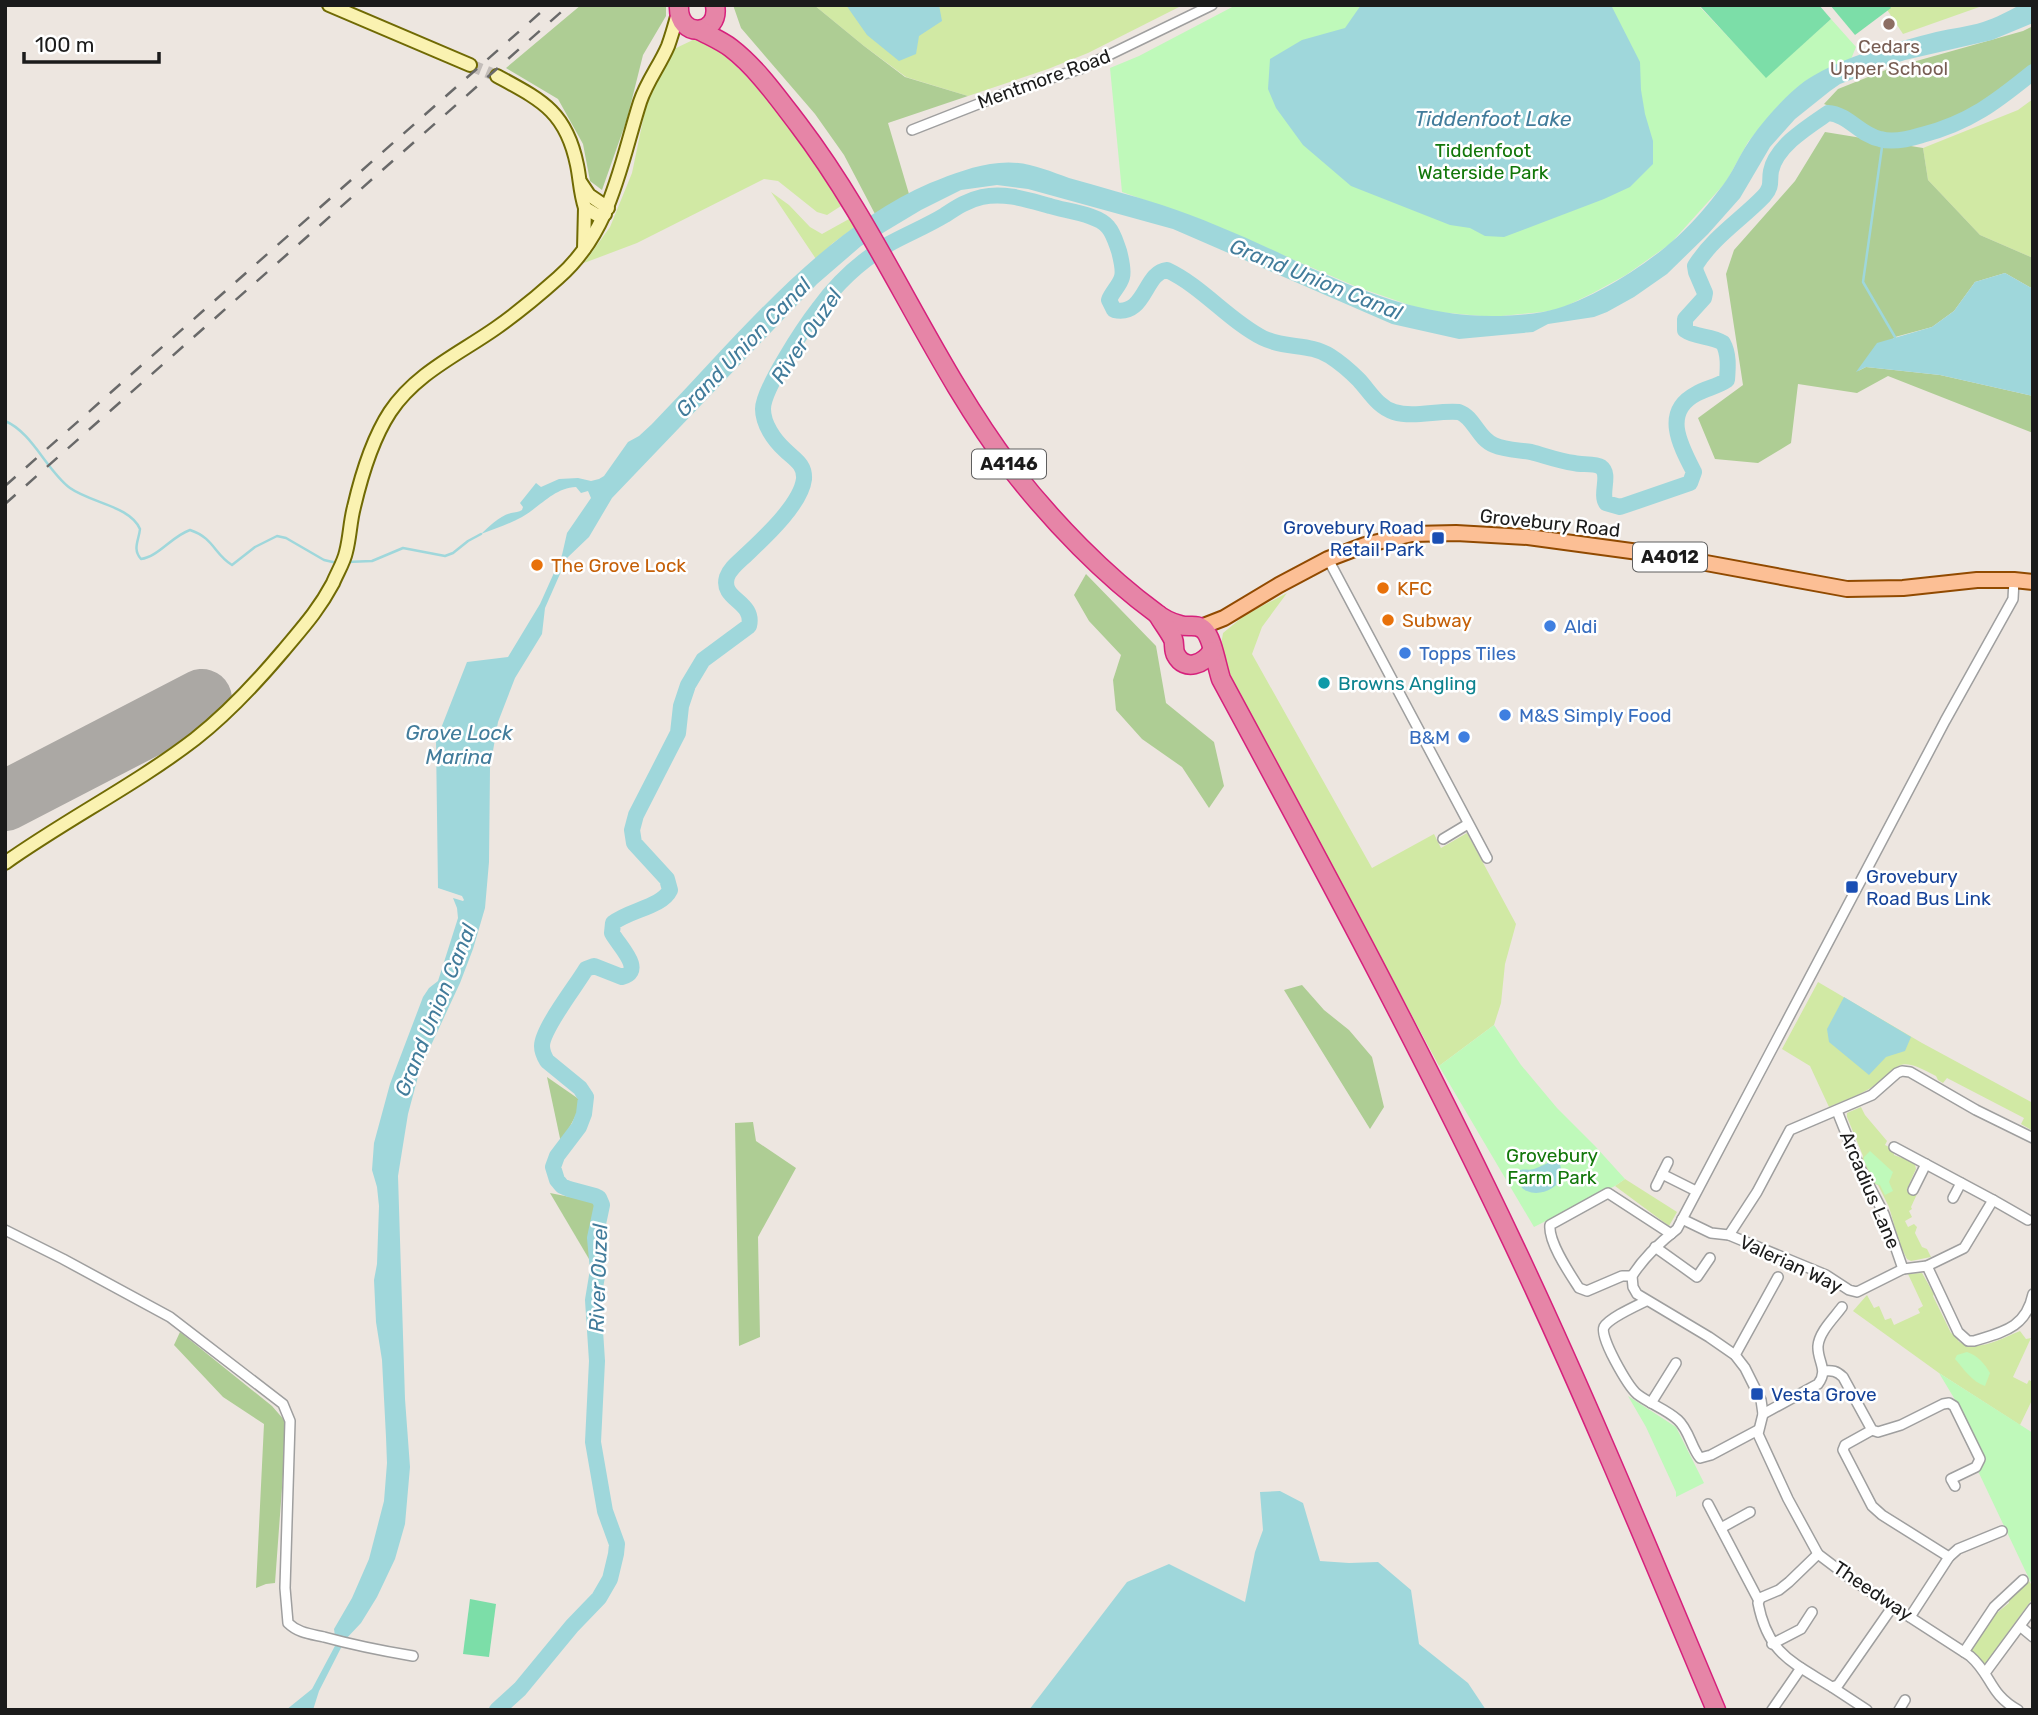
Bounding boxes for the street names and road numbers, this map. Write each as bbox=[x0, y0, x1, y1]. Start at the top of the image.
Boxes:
street label: Mentmore Road bbox=[974, 44, 1114, 114]
road number: A4146 bbox=[972, 450, 1046, 478]
street label: Grovebury Road bbox=[1479, 504, 1621, 542]
road number: A4012 bbox=[1633, 542, 1707, 572]
street label: Arcadius Lane bbox=[1835, 1128, 1905, 1252]
street label: Valerian Way bbox=[1736, 1230, 1846, 1298]
street label: Theedway bbox=[1829, 1556, 1917, 1626]

